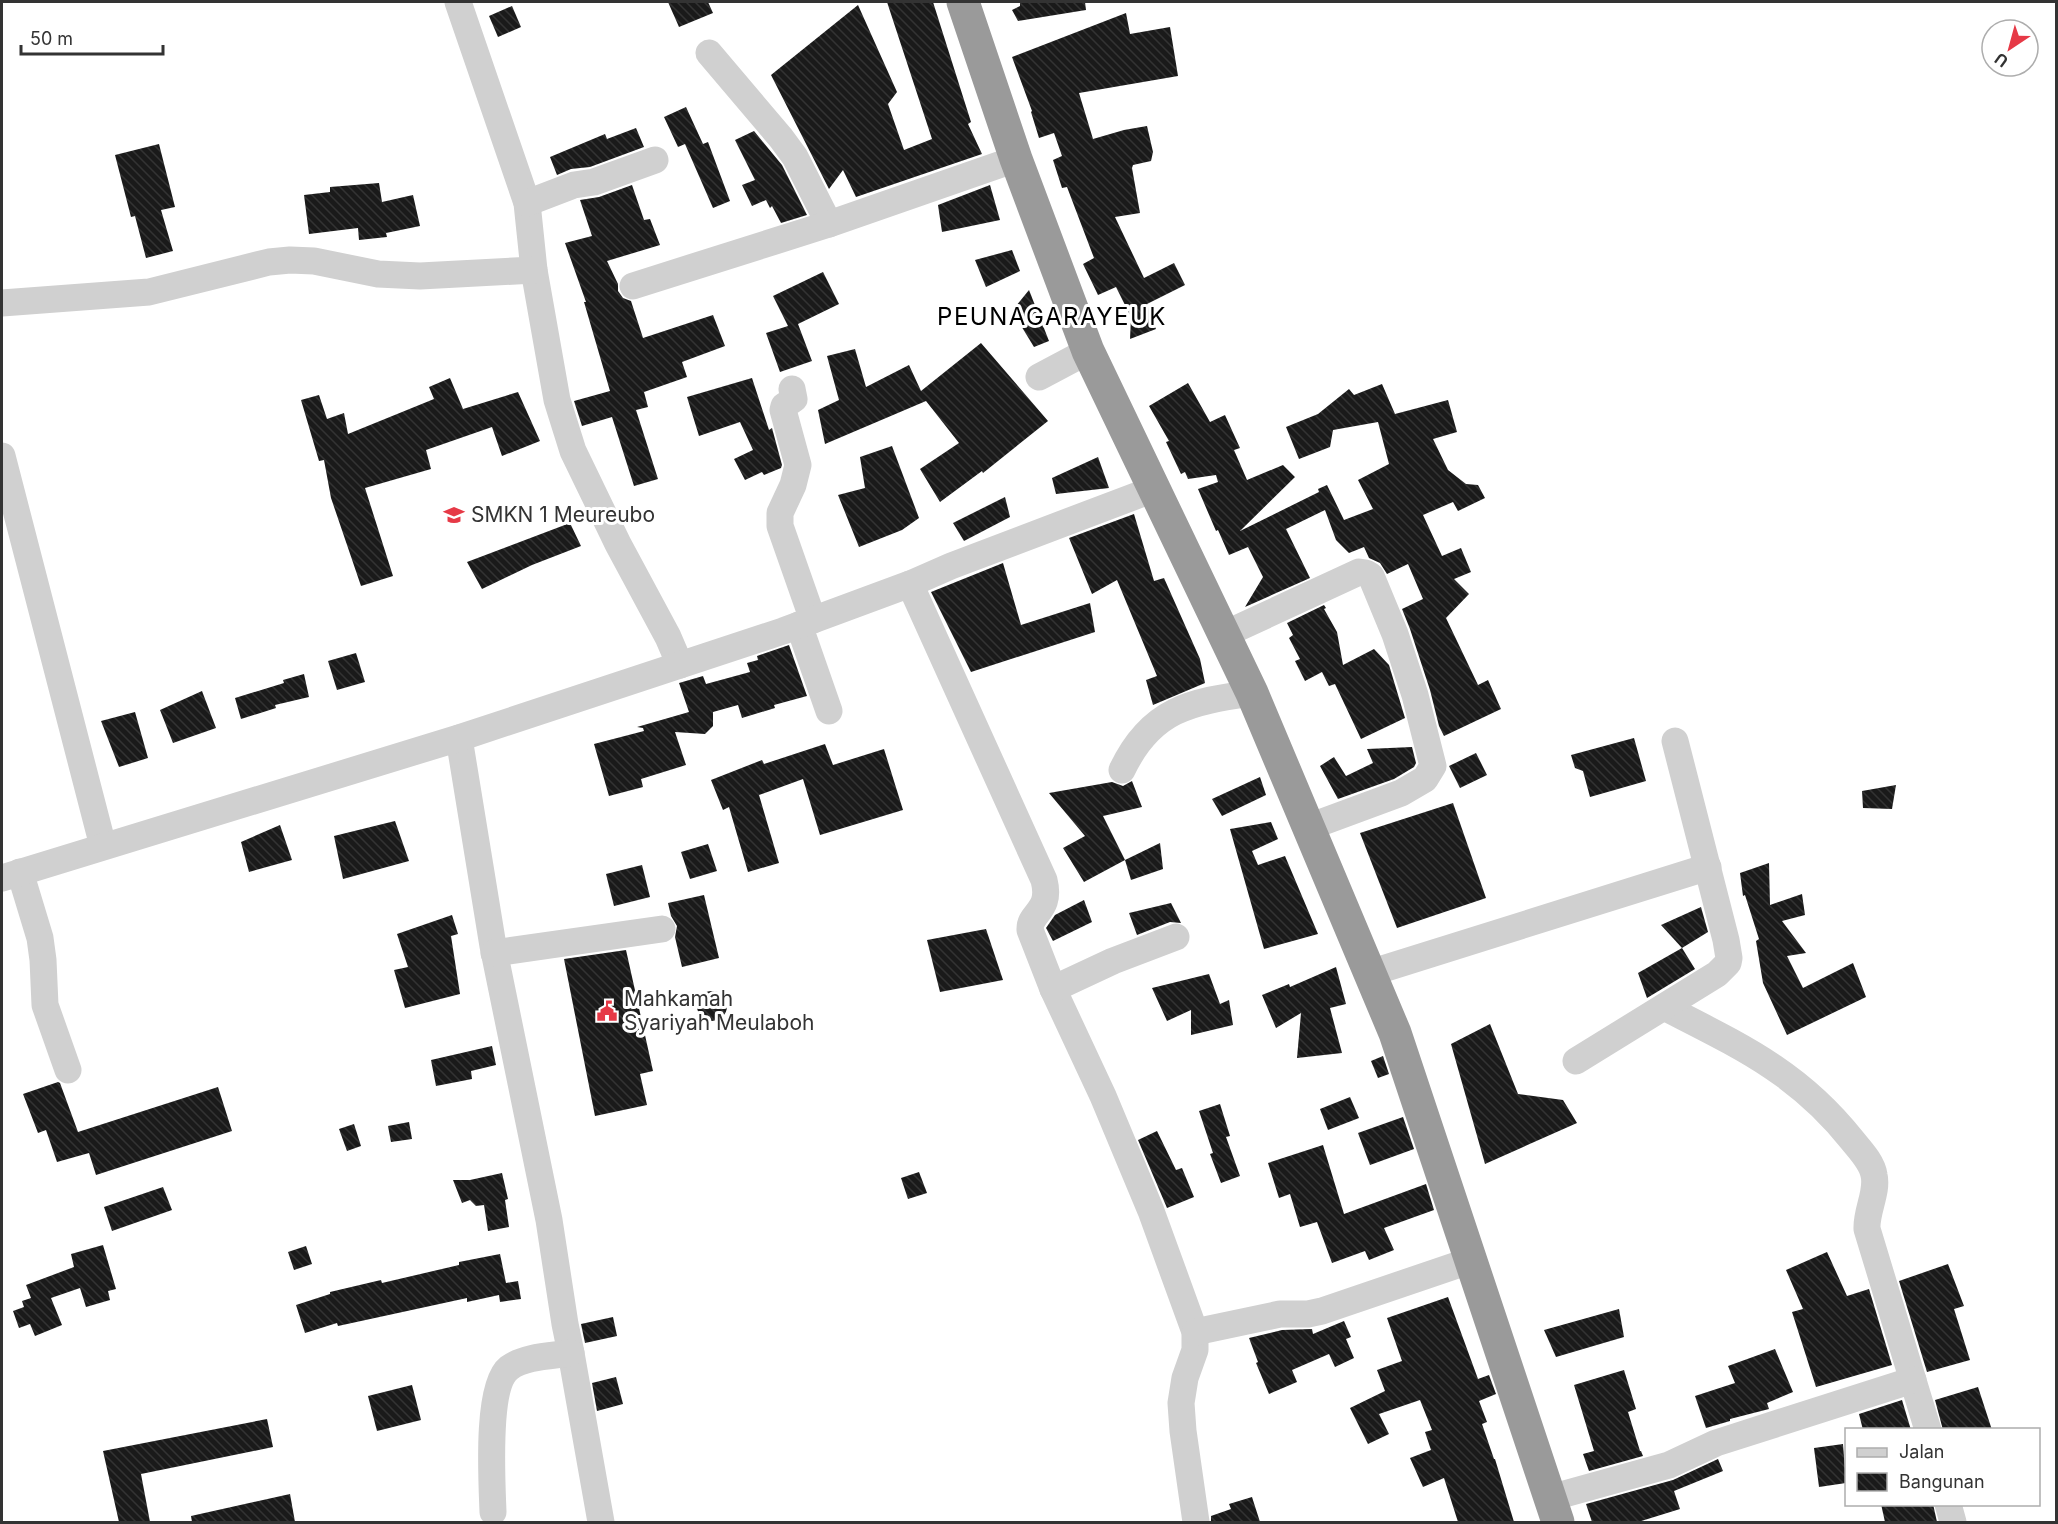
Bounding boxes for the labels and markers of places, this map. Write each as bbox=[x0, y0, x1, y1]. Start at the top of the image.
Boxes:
place label: SMKN 1 Meureubo bbox=[471, 502, 655, 527]
school or university icon: SMKN 1 Meureubo bbox=[442, 503, 466, 527]
place label: Mahkamah Syariyah Meulaboh bbox=[624, 986, 814, 1035]
public building icon: Mahkamah Syariyah Meulaboh bbox=[595, 999, 619, 1023]

